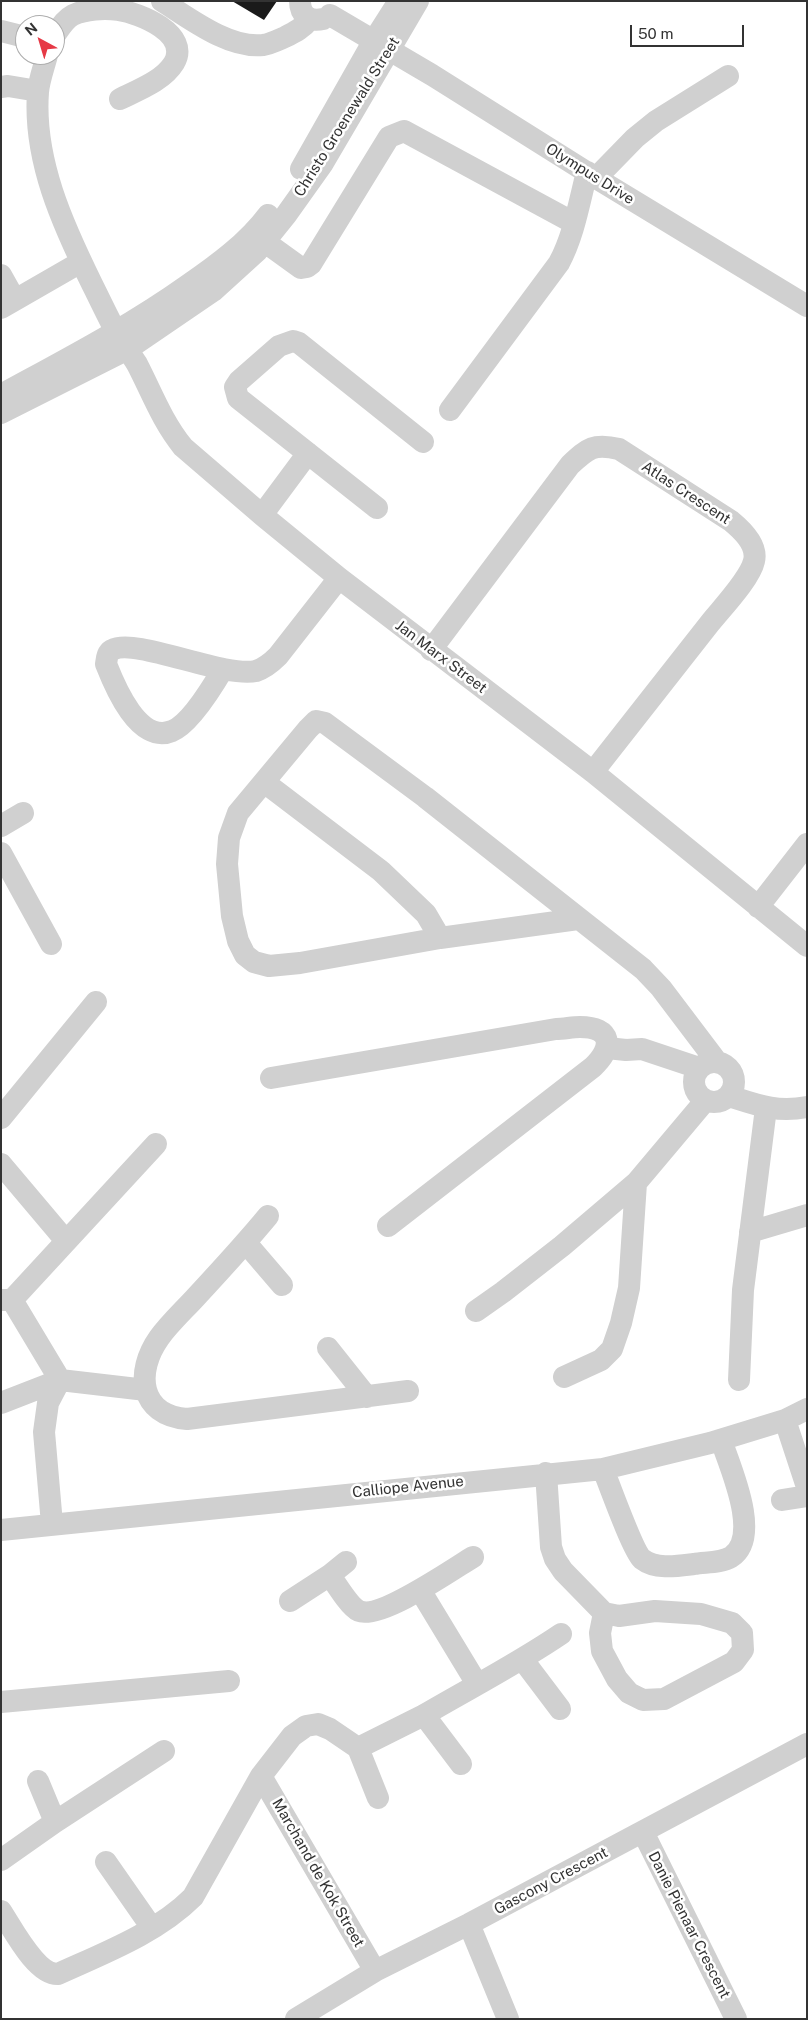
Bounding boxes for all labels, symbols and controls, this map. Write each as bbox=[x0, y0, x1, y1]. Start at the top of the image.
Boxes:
north arrow bbox=[15, 15, 65, 65]
scale bar bbox=[633, 15, 747, 47]
text: N bbox=[22, 19, 40, 39]
text: 50 m bbox=[638, 25, 673, 42]
street label: Christo Groenewald Street bbox=[290, 34, 404, 200]
street label: Olympus Drive bbox=[542, 140, 638, 208]
street label: Atlas Crescent bbox=[638, 458, 734, 528]
street label: Jan Marx Street bbox=[392, 617, 490, 697]
street label: Calliope Avenue bbox=[351, 1472, 465, 1502]
street label: Marchand de Kok Street bbox=[268, 1795, 368, 1951]
street label: Gascony Crescent bbox=[491, 1843, 611, 1919]
street label: Danie Pienaar Crescent bbox=[644, 1848, 734, 2002]

